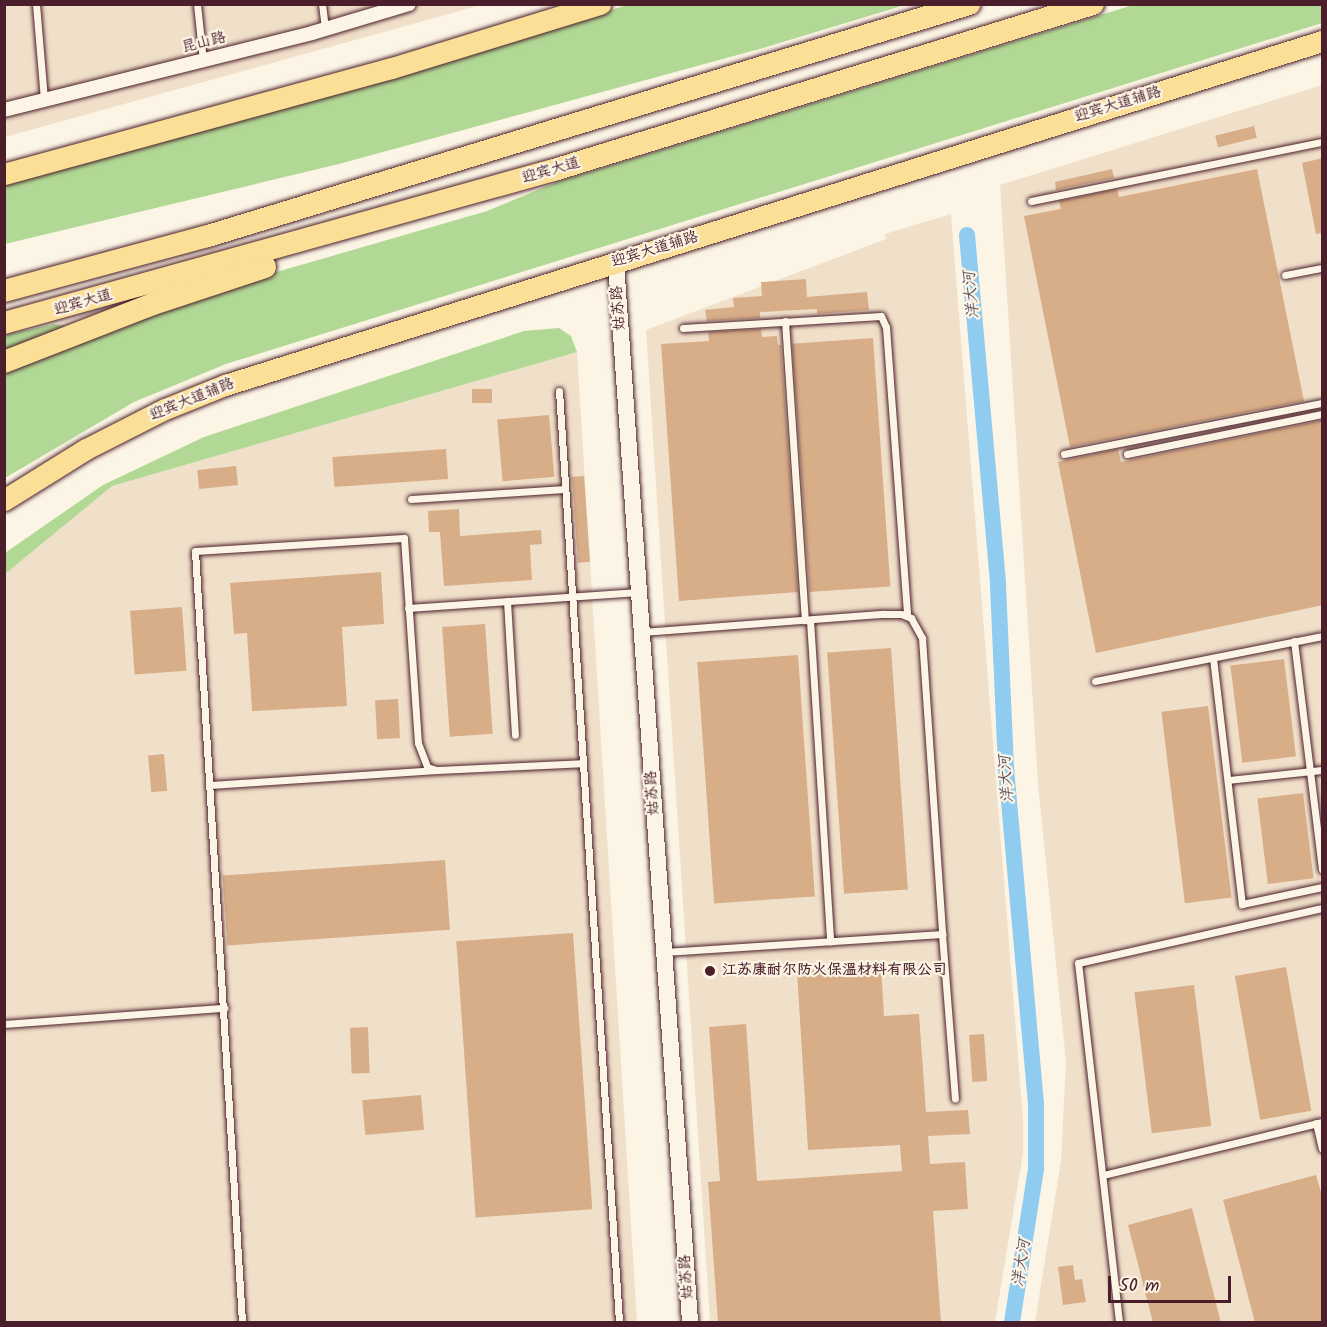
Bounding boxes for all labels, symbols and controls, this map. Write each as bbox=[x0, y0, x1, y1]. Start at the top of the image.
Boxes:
street label: 昆山路 bbox=[180, 29, 228, 57]
street label: 迎宾大道辅路 bbox=[1072, 83, 1164, 127]
street label: 迎宾大道 bbox=[520, 154, 582, 188]
street label: 迎宾大道辅路 bbox=[609, 228, 701, 272]
water label: 洋大河 bbox=[960, 270, 984, 320]
street label: 姑苏路 bbox=[608, 285, 630, 331]
street label: 迎宾大道 bbox=[52, 286, 114, 320]
street label: 迎宾大道辅路 bbox=[147, 375, 237, 425]
water label: 洋大河 bbox=[996, 754, 1018, 804]
street label: 姑苏路 bbox=[642, 770, 664, 816]
place label: 江苏康耐尔防火保温材料有限公司 bbox=[722, 962, 947, 980]
marker: 江苏康耐尔防火保温材料有限公司 bbox=[703, 964, 717, 978]
water label: 洋大河 bbox=[1009, 1238, 1035, 1288]
street label: 姑苏路 bbox=[676, 1254, 698, 1300]
scale bar bbox=[1111, 1264, 1234, 1302]
text: 50 m bbox=[1119, 1272, 1159, 1301]

